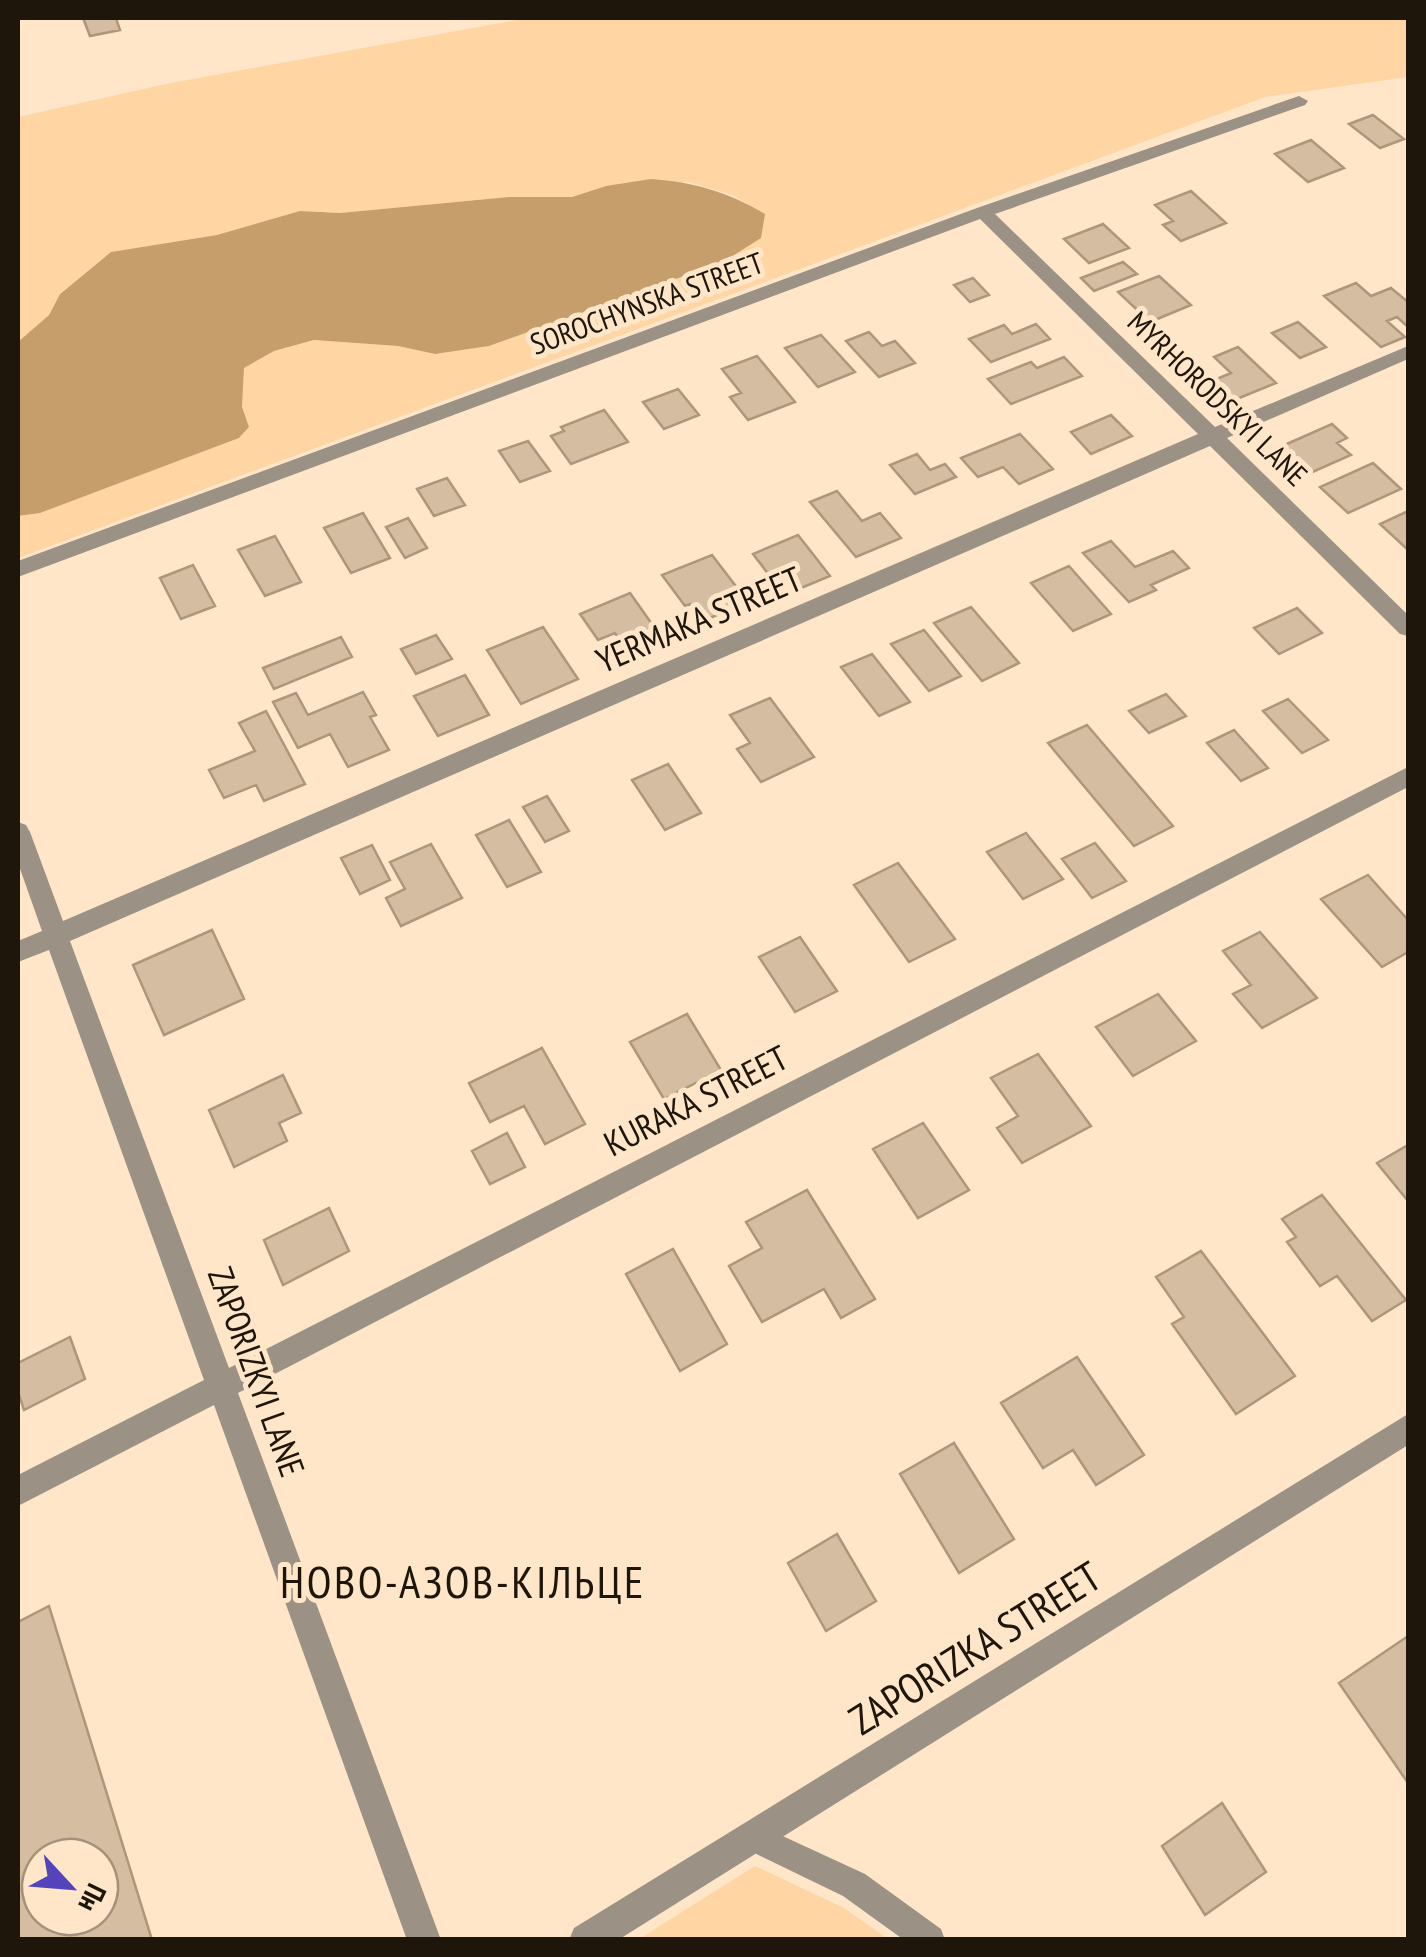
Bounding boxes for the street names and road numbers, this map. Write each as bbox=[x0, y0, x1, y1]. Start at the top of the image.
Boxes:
street label: SOROCHYNSKA STREET bbox=[525, 242, 768, 363]
street label: MYRHORODSKYI LANE bbox=[1120, 302, 1316, 494]
street label: YERMAKA STREET bbox=[589, 555, 809, 683]
street label: KURAKA STREET bbox=[596, 1034, 796, 1166]
street label: ZAPORIZKYI LANE bbox=[198, 1261, 316, 1483]
street label: ZAPORIZKA STREET bbox=[839, 1548, 1111, 1747]

